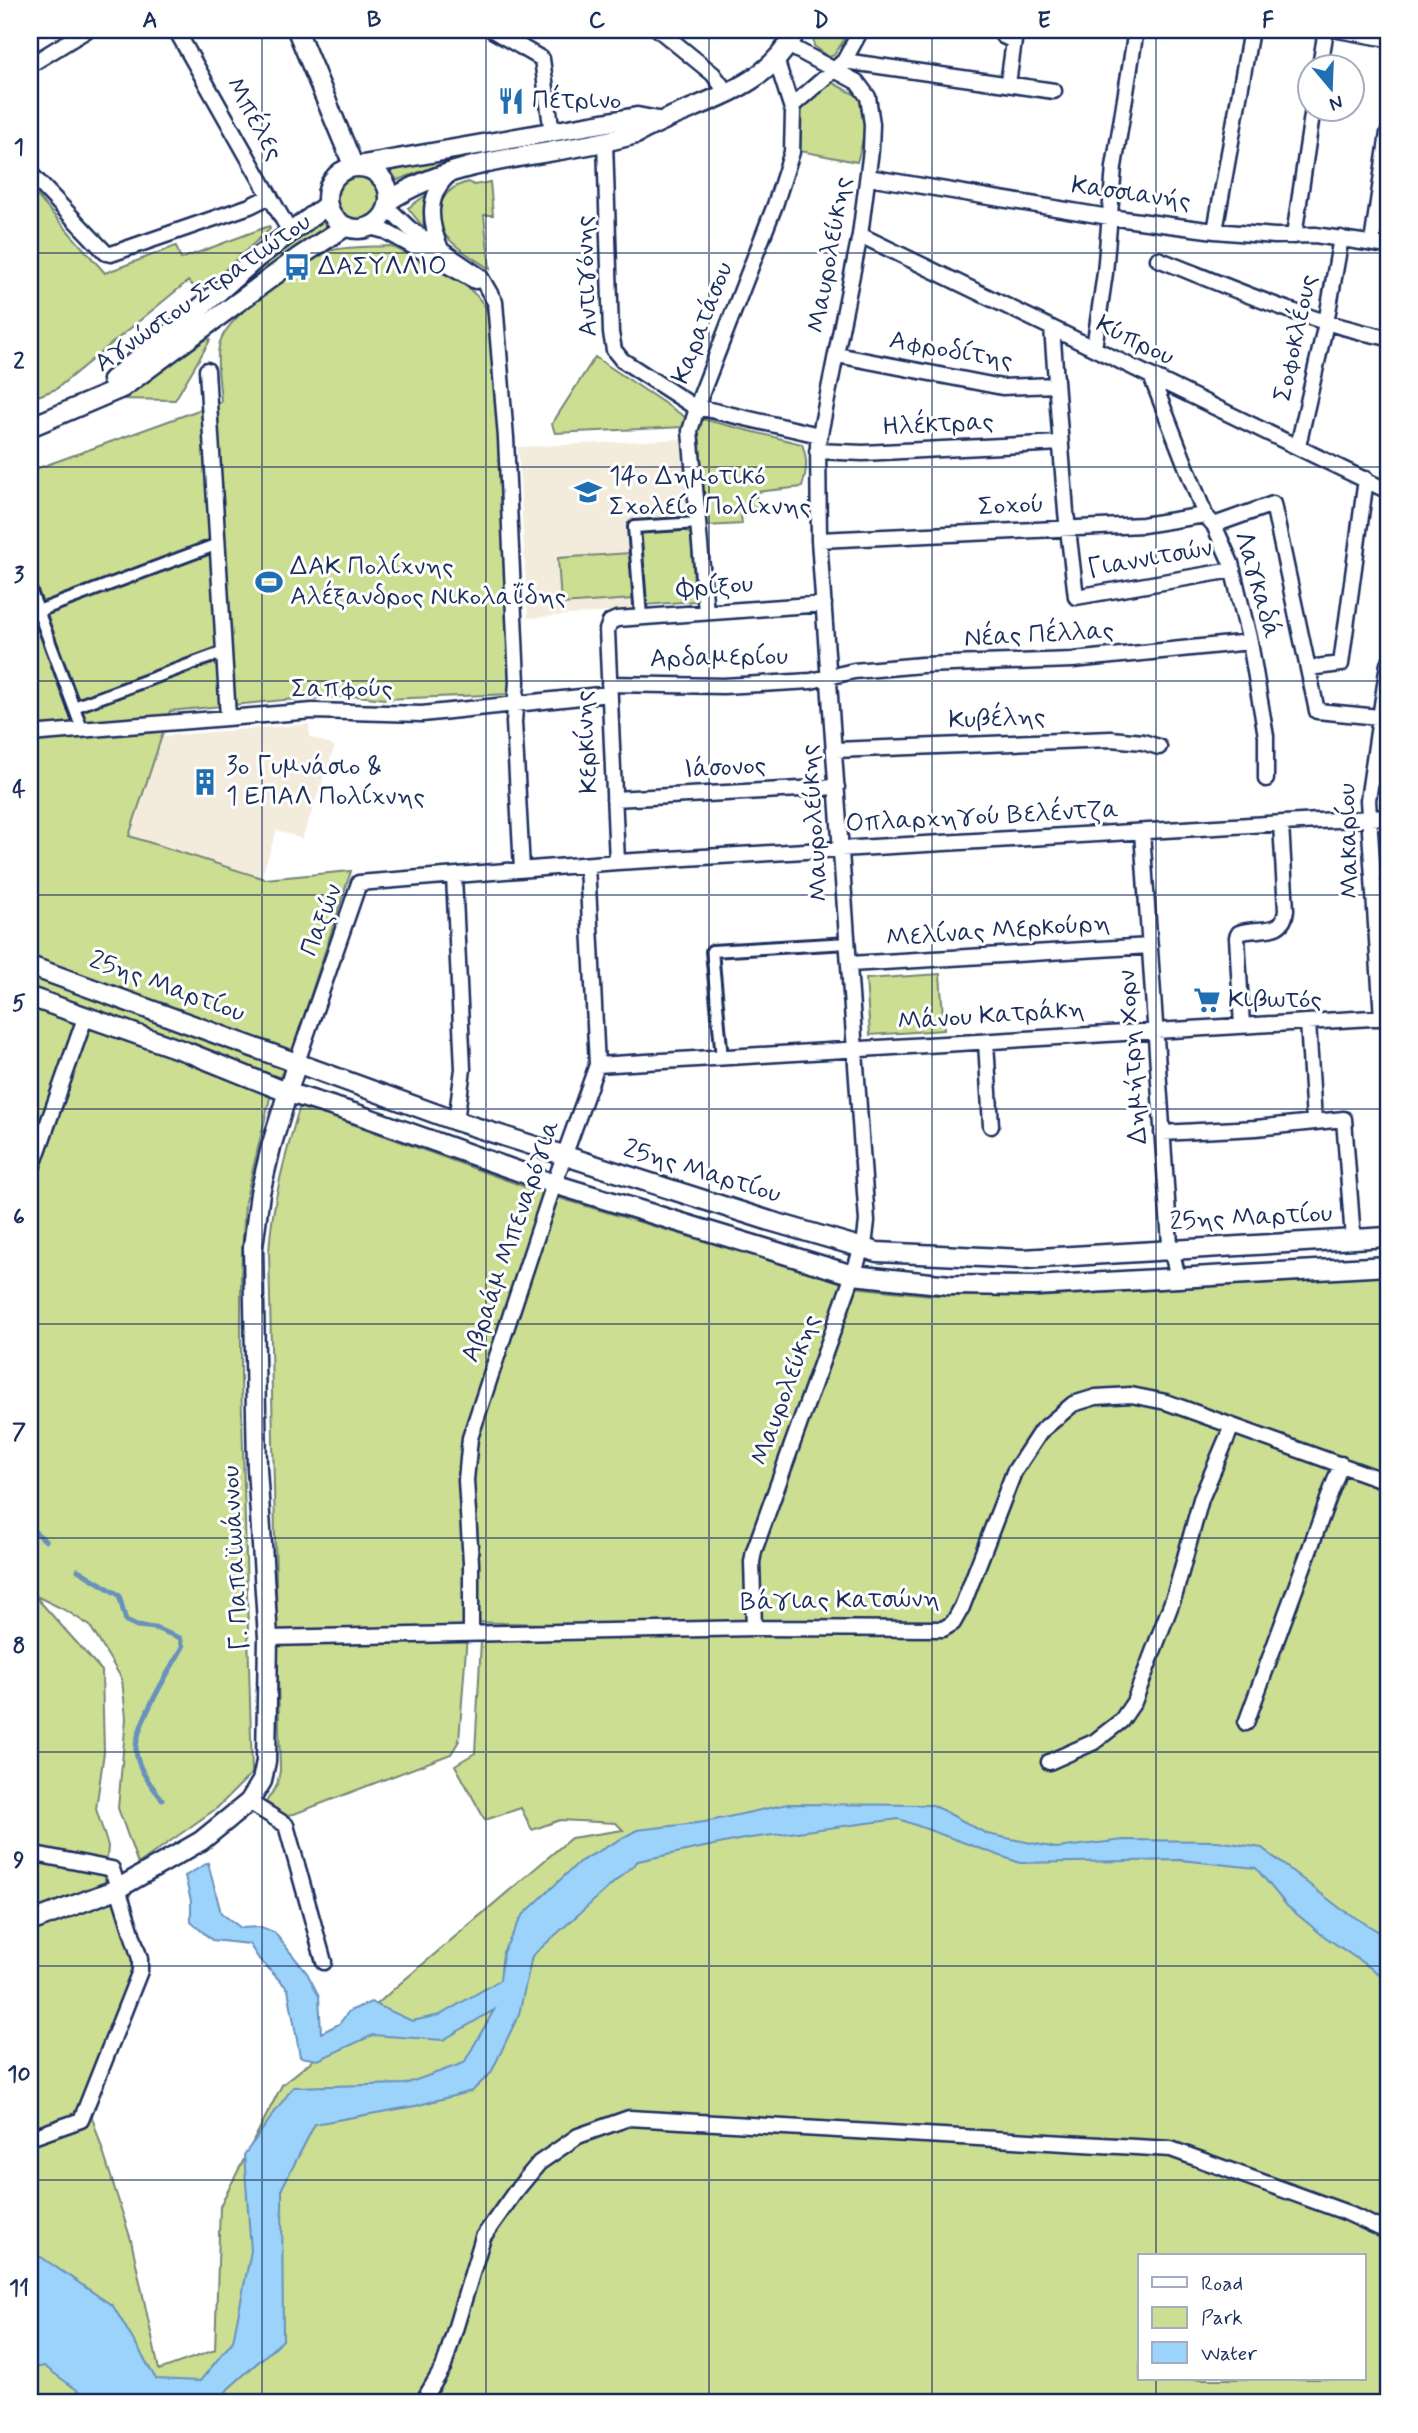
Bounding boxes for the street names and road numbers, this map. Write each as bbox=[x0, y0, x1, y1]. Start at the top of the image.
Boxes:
street label: Μπέλες bbox=[217, 71, 291, 167]
street label: Κασσιανής bbox=[1069, 169, 1193, 219]
street label: Μαυρολεύκης bbox=[800, 174, 860, 336]
street label: Αγνώστου Στρατιώτου bbox=[88, 205, 318, 381]
street label: Αντιγόνης bbox=[568, 215, 606, 337]
street label: Καρατάσου bbox=[664, 257, 742, 389]
street label: Σοφοκλέους bbox=[1266, 271, 1326, 405]
street label: Κύπρου bbox=[1090, 308, 1180, 374]
street label: Αφροδίτης bbox=[887, 323, 1015, 379]
street label: Ηλέκτρας bbox=[881, 405, 995, 445]
street label: Σοχού bbox=[977, 487, 1045, 525]
street label: Λαγκαδά bbox=[1226, 527, 1288, 643]
street label: Γιαννιτσών bbox=[1085, 531, 1215, 587]
street label: Φρίξου bbox=[675, 567, 754, 607]
street label: Νέας Πέλλας bbox=[963, 614, 1115, 656]
street label: Αρδαμερίου bbox=[650, 640, 788, 676]
street label: Σαπφούς bbox=[291, 672, 393, 706]
street label: Κερκίνης bbox=[567, 689, 607, 795]
street label: Κυβέλης bbox=[948, 700, 1046, 738]
street label: Μαυρολεύκης bbox=[793, 743, 837, 903]
street label: Ιάσoνος bbox=[683, 749, 767, 787]
street label: Μακαρίου bbox=[1330, 782, 1368, 900]
street label: Οπλαρχηγού Βελέντζα bbox=[844, 793, 1120, 841]
street label: Παξών bbox=[293, 879, 351, 961]
street label: Μελίνας Μερκούρη bbox=[885, 906, 1111, 956]
street label: 25ης Μαρτίου bbox=[85, 943, 249, 1031]
street label: Δημήτρη Χορν bbox=[1110, 969, 1156, 1145]
street label: Μάνου Κατράκη bbox=[896, 993, 1086, 1039]
street label: Αβραάμ Μπεναρόγια bbox=[454, 1115, 568, 1367]
street label: 25ης Μαρτίου bbox=[619, 1132, 785, 1212]
street label: 25ης Μαρτίου bbox=[1169, 1197, 1333, 1239]
street label: Μαυρολεύκης bbox=[743, 1310, 829, 1470]
street label: Γ. Παπαϊωάννου bbox=[214, 1464, 258, 1652]
street label: Βάγιας Κατσώνη bbox=[740, 1582, 940, 1620]

